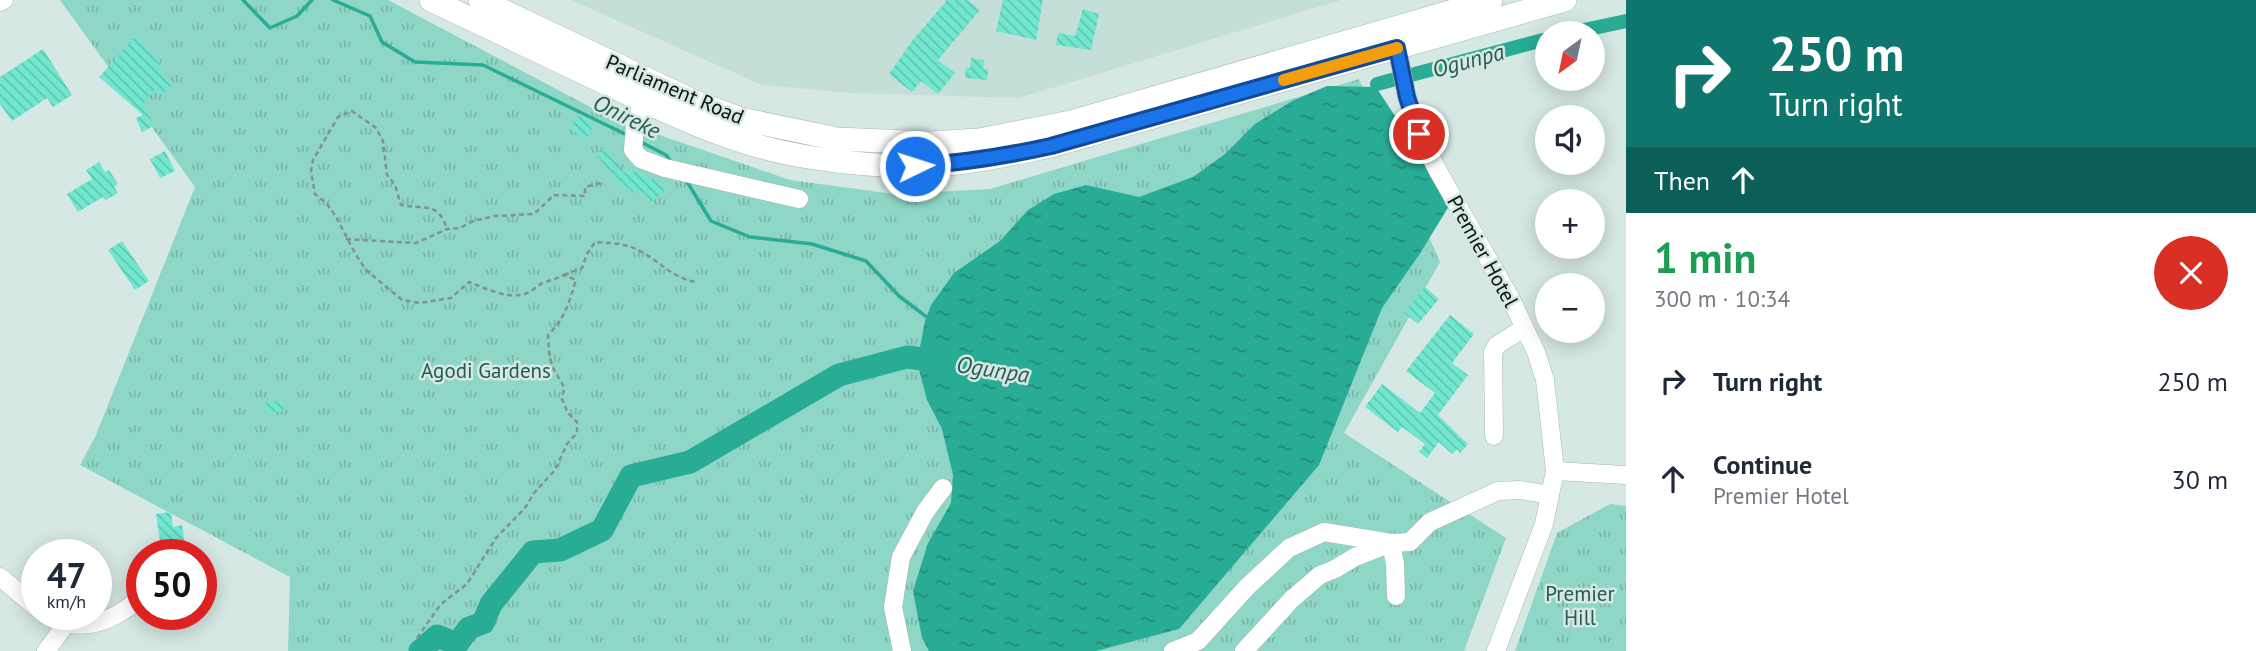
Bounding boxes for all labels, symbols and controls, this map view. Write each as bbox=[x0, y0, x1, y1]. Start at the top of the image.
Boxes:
north arrow bbox=[1535, 21, 1605, 91]
map controls bbox=[1535, 21, 1605, 343]
text: 250 m bbox=[1769, 21, 1904, 85]
icon: right bbox=[1654, 28, 1745, 119]
water label: Ogunpa bbox=[1429, 37, 1507, 83]
street label: Parliament Road bbox=[602, 48, 748, 130]
text: Turn right bbox=[1769, 83, 1903, 125]
water label: Onireke bbox=[589, 87, 666, 145]
pin bbox=[1389, 104, 1449, 164]
button: sound bbox=[1535, 105, 1605, 175]
icon: arrive bbox=[1400, 115, 1438, 153]
position arrow bbox=[878, 129, 952, 203]
icon: ahead bbox=[1724, 161, 1762, 199]
text: Then bbox=[1654, 164, 1710, 197]
button: + bbox=[1535, 189, 1605, 259]
street label: Premier Hotel bbox=[1441, 190, 1525, 312]
text: 1 min bbox=[1654, 230, 1756, 285]
button: close bbox=[2154, 236, 2228, 310]
button: − bbox=[1535, 273, 1605, 343]
text: 300 m · 10:34 bbox=[1654, 284, 1790, 313]
water label: Ogunpa bbox=[955, 349, 1031, 389]
park label: Agodi Gardens bbox=[421, 357, 551, 384]
icon: right bbox=[1654, 362, 1692, 400]
text: Turn right bbox=[1713, 365, 1822, 398]
text: 250 m bbox=[2157, 365, 2228, 398]
text: Continue bbox=[1713, 448, 1812, 481]
icon: ahead bbox=[1654, 460, 1692, 498]
text: 30 m bbox=[2172, 463, 2228, 496]
text: Premier Hotel bbox=[1713, 481, 1849, 510]
speed limit sign: 50 bbox=[126, 539, 217, 630]
text: 47 bbox=[47, 552, 86, 598]
park label: Premier Hill bbox=[1545, 580, 1615, 631]
text: km/h bbox=[47, 590, 86, 613]

